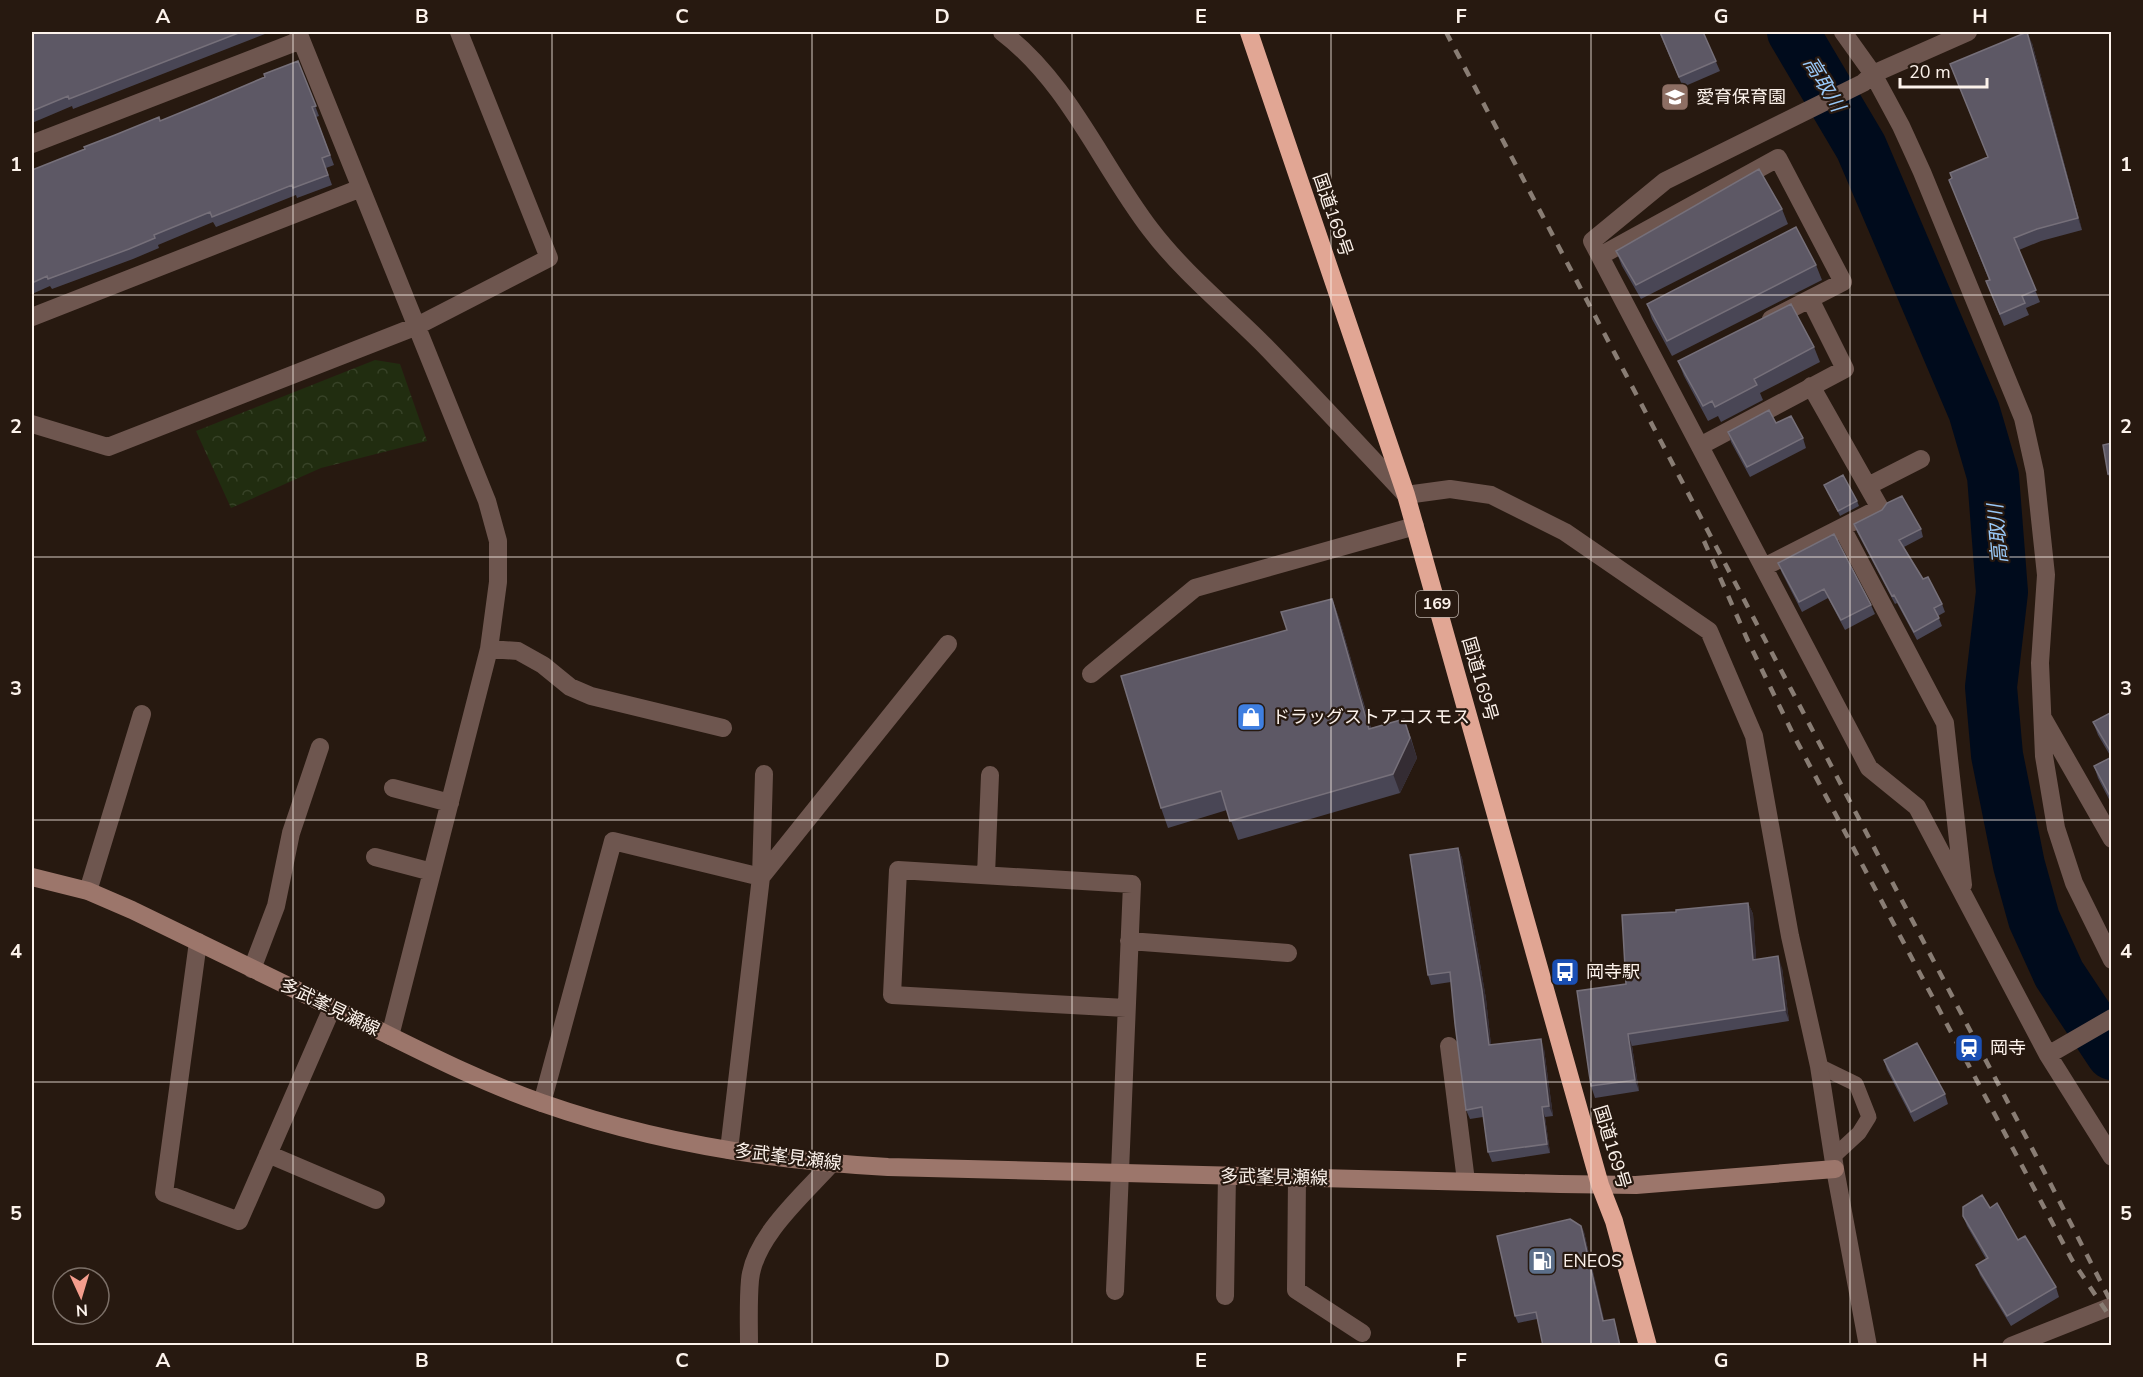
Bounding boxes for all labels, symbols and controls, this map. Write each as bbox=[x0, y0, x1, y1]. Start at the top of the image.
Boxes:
text: A bbox=[156, 3, 171, 30]
text: B bbox=[415, 3, 429, 30]
text: C bbox=[675, 3, 689, 30]
text: D bbox=[934, 3, 950, 30]
text: E bbox=[1195, 3, 1207, 30]
text: F bbox=[1455, 3, 1467, 30]
text: G bbox=[1714, 3, 1728, 30]
text: H bbox=[1972, 3, 1988, 30]
water label: 高取川 bbox=[1797, 51, 1852, 118]
scale bar bbox=[1900, 51, 1987, 89]
text: 20 m bbox=[1909, 60, 1951, 84]
school or university icon: 愛育保育園 bbox=[1659, 81, 1691, 113]
place label: 愛育保育園 bbox=[1696, 85, 1786, 109]
text: 1 bbox=[10, 151, 22, 178]
text: 1 bbox=[2120, 151, 2132, 178]
street label: 国道169号 bbox=[1308, 170, 1358, 260]
text: 2 bbox=[10, 413, 22, 440]
text: 2 bbox=[2120, 413, 2132, 440]
water label: 高取川 bbox=[1982, 501, 2014, 565]
road number: 169 bbox=[1416, 591, 1458, 617]
street label: 国道169号 bbox=[1457, 634, 1503, 724]
text: 3 bbox=[10, 675, 22, 702]
text: 3 bbox=[2120, 675, 2132, 702]
shop icon: ドラッグストアコスモス bbox=[1235, 701, 1267, 733]
place label: ドラッグストアコスモス bbox=[1272, 705, 1470, 729]
text: 4 bbox=[10, 938, 22, 965]
text: 4 bbox=[2120, 938, 2132, 965]
bus stop icon: 岡寺駅 bbox=[1549, 956, 1581, 988]
place label: 岡寺駅 bbox=[1586, 960, 1640, 984]
street label: 多武峯見瀬線 bbox=[276, 973, 384, 1041]
station icon: 岡寺 bbox=[1953, 1032, 1985, 1064]
place label: 岡寺 bbox=[1990, 1036, 2026, 1060]
street label: 国道169号 bbox=[1588, 1102, 1636, 1192]
street label: 多武峯見瀬線 bbox=[733, 1139, 843, 1175]
street label: 多武峯見瀬線 bbox=[1220, 1164, 1328, 1190]
text: 5 bbox=[10, 1200, 22, 1227]
text: 5 bbox=[2120, 1200, 2132, 1227]
fuel station icon: ENEOS bbox=[1526, 1245, 1558, 1277]
place label: ENEOS bbox=[1563, 1249, 1622, 1273]
north arrow bbox=[51, 1266, 111, 1326]
text: N bbox=[75, 1299, 89, 1321]
text: A bbox=[156, 1347, 171, 1374]
text: B bbox=[415, 1347, 429, 1374]
text: C bbox=[675, 1347, 689, 1374]
text: D bbox=[934, 1347, 950, 1374]
text: E bbox=[1195, 1347, 1207, 1374]
text: F bbox=[1455, 1347, 1467, 1374]
text: G bbox=[1714, 1347, 1728, 1374]
text: H bbox=[1972, 1347, 1988, 1374]

